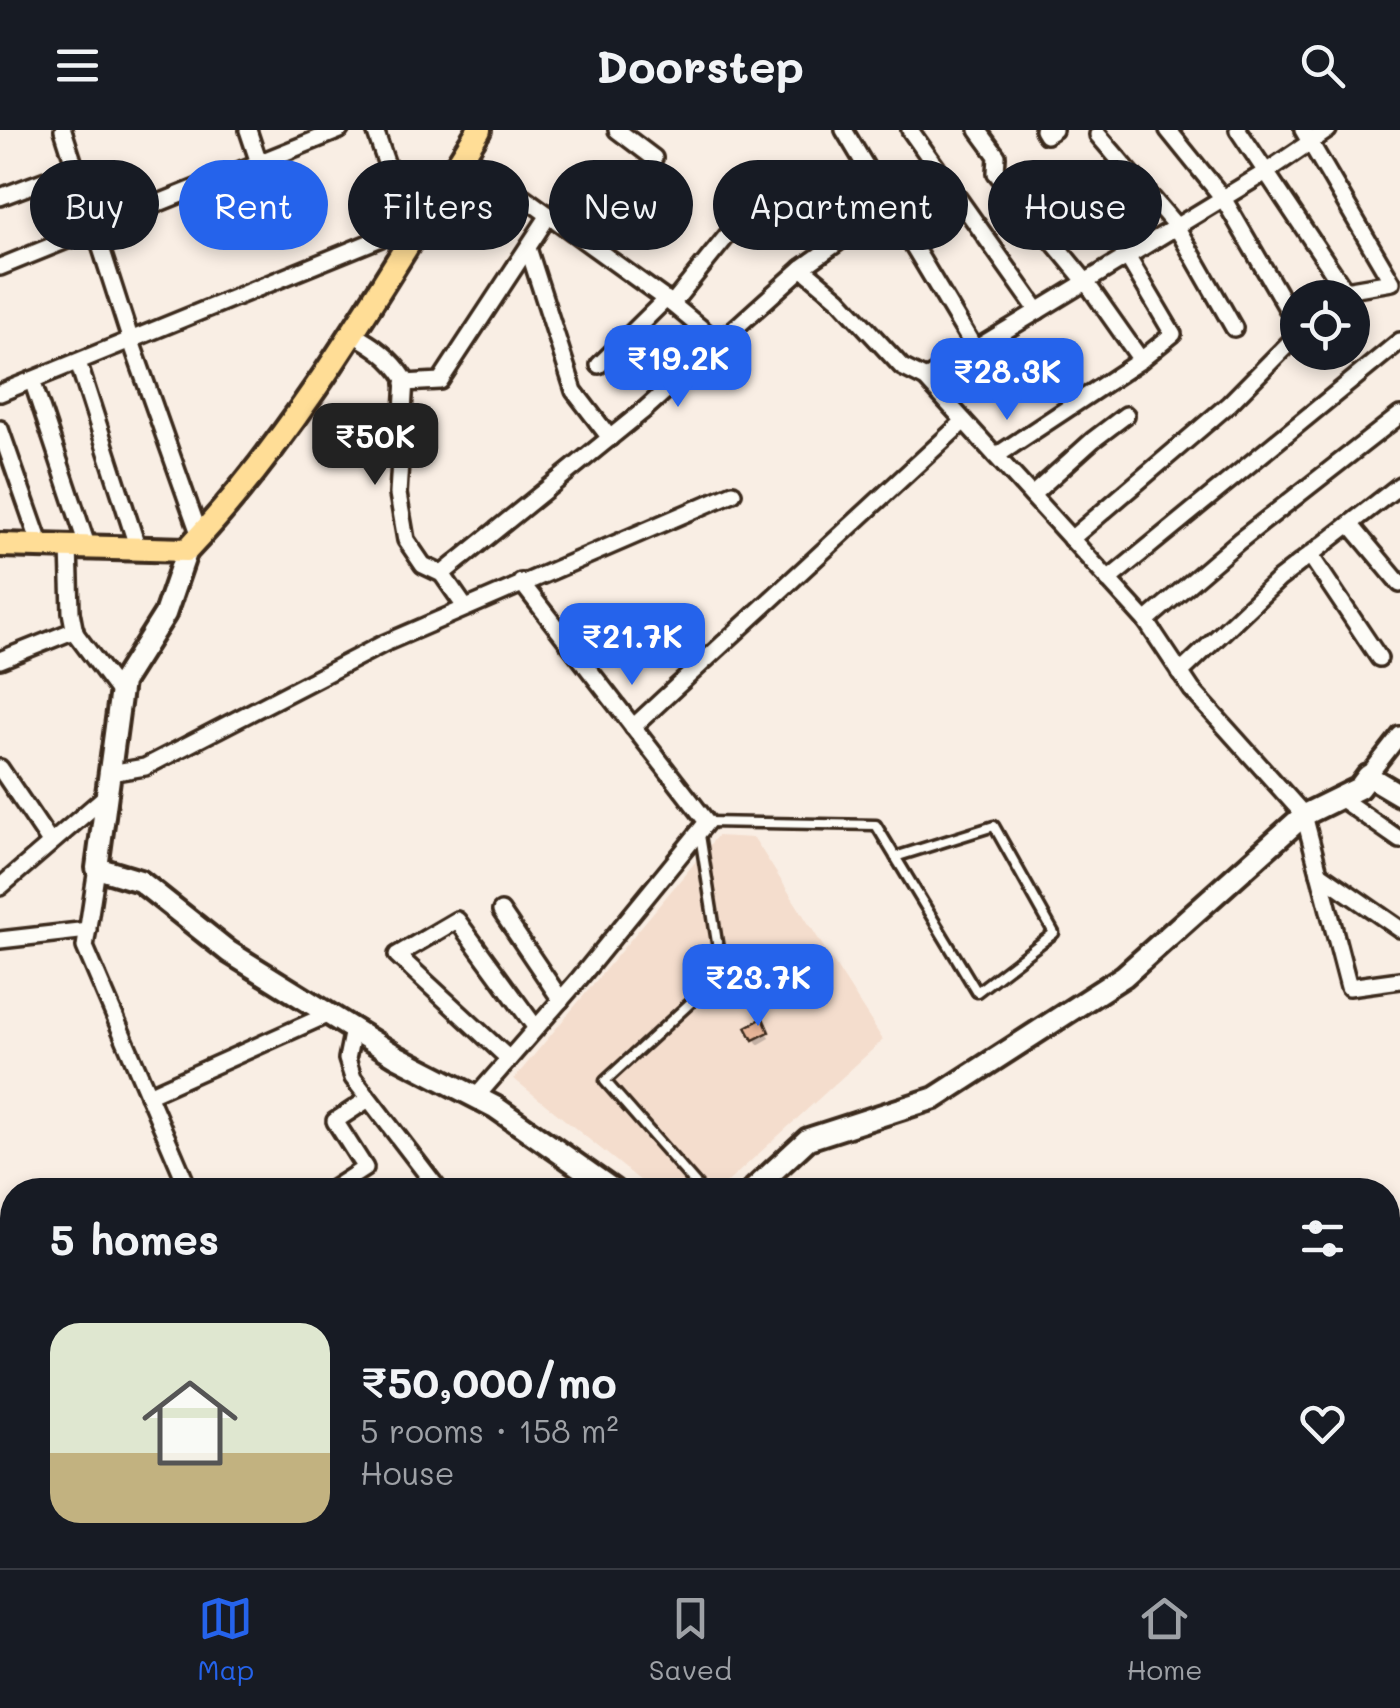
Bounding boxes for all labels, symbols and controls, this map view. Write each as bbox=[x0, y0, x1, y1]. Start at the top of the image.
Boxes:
text: Doorstep bbox=[596, 36, 804, 94]
icon: menu bbox=[50, 38, 105, 93]
icon: search bbox=[1295, 38, 1350, 93]
chip: Buy bbox=[30, 160, 159, 250]
chip: Rent bbox=[179, 160, 328, 250]
chip: Filters bbox=[348, 160, 529, 250]
chip: New bbox=[549, 160, 693, 250]
chip: Apartment bbox=[713, 160, 968, 250]
chip: House bbox=[988, 160, 1162, 250]
map controls bbox=[1280, 280, 1370, 370]
button: locate bbox=[1280, 280, 1370, 370]
pin: ₹19.2K bbox=[597, 325, 759, 410]
text: ₹19.2K bbox=[626, 336, 730, 378]
pin: ₹28.3K bbox=[926, 338, 1088, 423]
text: ₹28.3K bbox=[952, 349, 1062, 391]
pin: ₹50K bbox=[316, 403, 434, 488]
text: ₹50K bbox=[334, 414, 416, 456]
pin: ₹21.7K bbox=[551, 603, 713, 688]
text: ₹21.7K bbox=[581, 614, 683, 656]
pin: ₹23.7K bbox=[677, 944, 839, 1029]
text: ₹23.7K bbox=[704, 955, 812, 997]
text: 5 homes bbox=[50, 1211, 219, 1266]
icon: filters bbox=[1295, 1211, 1350, 1266]
text: ₹50,000/mo bbox=[360, 1354, 617, 1409]
icon: home bbox=[130, 1363, 250, 1483]
icon: heart bbox=[1295, 1396, 1350, 1451]
text: 5 rooms · 158 m² bbox=[360, 1409, 619, 1451]
text: House bbox=[360, 1451, 455, 1493]
tab: Map bbox=[197, 1591, 254, 1687]
tab: Saved bbox=[649, 1591, 732, 1687]
tab: Home bbox=[1126, 1591, 1203, 1687]

